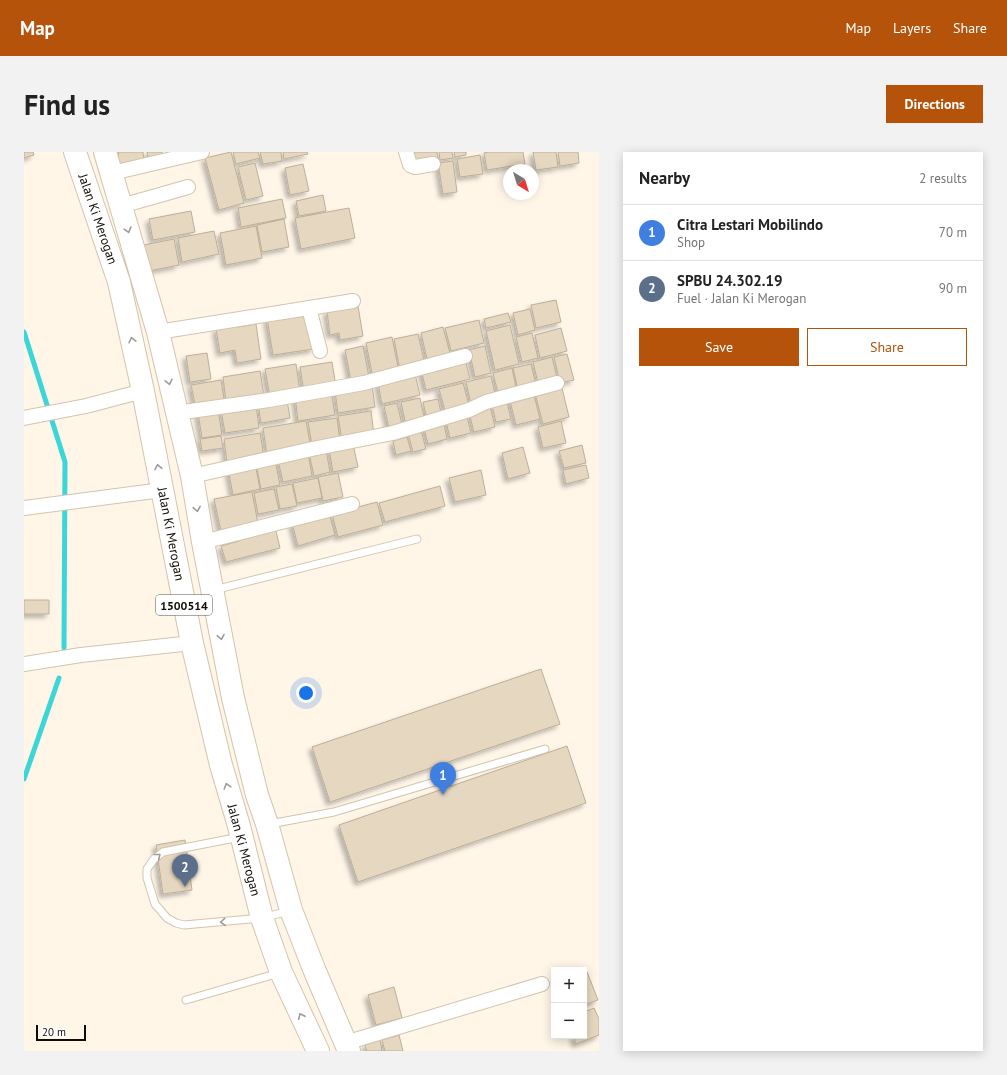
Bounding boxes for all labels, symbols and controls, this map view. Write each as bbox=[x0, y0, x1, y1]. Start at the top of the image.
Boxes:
text: Map bbox=[20, 16, 55, 40]
text: Map bbox=[845, 19, 871, 37]
text: Layers bbox=[893, 19, 931, 37]
text: Share bbox=[953, 19, 987, 37]
button: Directions bbox=[886, 85, 983, 123]
text: Find us bbox=[24, 86, 110, 123]
north arrow bbox=[503, 164, 539, 200]
text: Nearby bbox=[639, 167, 690, 189]
street label: Jalan Ki Merogan bbox=[74, 170, 121, 267]
text: 2 results bbox=[919, 170, 967, 187]
text: Citra Lestari Mobilindo bbox=[677, 215, 823, 234]
text: 1 bbox=[648, 224, 656, 241]
text: 70 m bbox=[939, 224, 967, 241]
one-way arrow bbox=[123, 226, 132, 233]
text: Shop bbox=[677, 234, 705, 251]
text: SPBU 24.302.19 bbox=[677, 271, 783, 290]
text: 2 bbox=[648, 280, 656, 297]
text: 90 m bbox=[939, 280, 967, 297]
text: Fuel · Jalan Ki Merogan bbox=[677, 290, 806, 307]
button: Save bbox=[639, 328, 799, 366]
button: Share bbox=[807, 328, 967, 366]
one-way arrow bbox=[128, 337, 136, 343]
one-way arrow bbox=[165, 379, 173, 385]
one-way arrow bbox=[154, 464, 163, 471]
street label: Jalan Ki Merogan bbox=[153, 485, 188, 582]
one-way arrow bbox=[193, 506, 201, 512]
road number: 1500514 bbox=[156, 595, 212, 615]
one-way arrow bbox=[216, 634, 225, 640]
your location bbox=[296, 683, 316, 703]
pin: 1 bbox=[430, 762, 456, 795]
one-way arrow bbox=[223, 783, 232, 790]
street label: Jalan Ki Merogan bbox=[223, 801, 264, 898]
one-way arrow bbox=[153, 854, 160, 861]
pin: 2 bbox=[172, 854, 198, 887]
one-way arrow bbox=[220, 917, 226, 926]
map controls bbox=[551, 967, 587, 1039]
button: + bbox=[551, 967, 587, 1003]
button: − bbox=[551, 1003, 587, 1039]
one-way arrow bbox=[298, 1012, 306, 1020]
scale bar bbox=[36, 1023, 86, 1042]
text: 20 m bbox=[42, 1025, 66, 1039]

